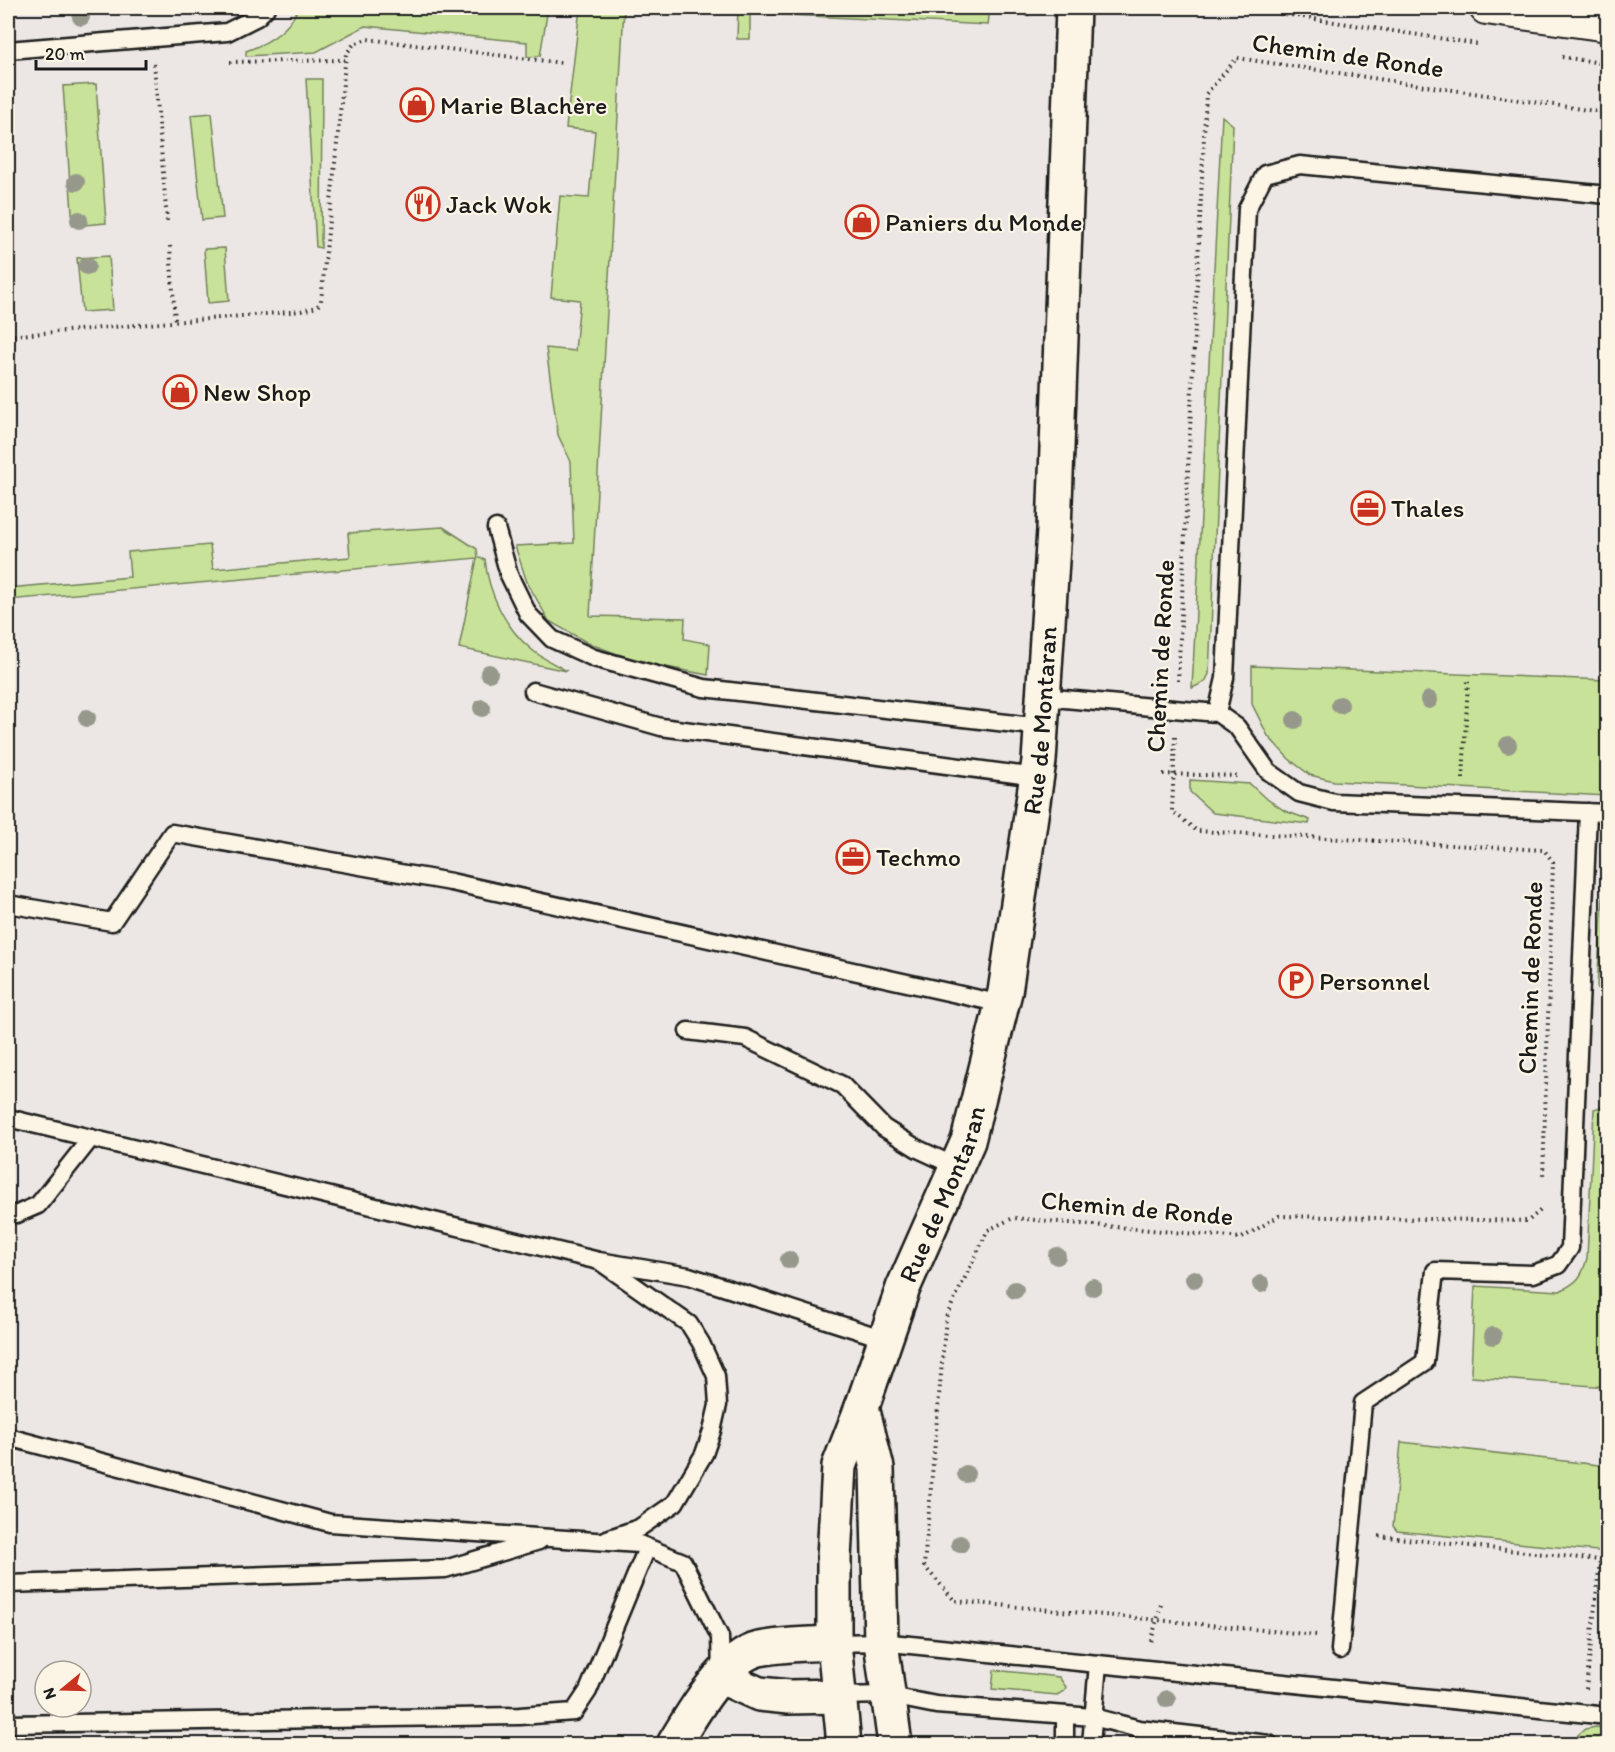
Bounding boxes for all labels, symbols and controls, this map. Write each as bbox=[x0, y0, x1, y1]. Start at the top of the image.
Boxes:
street label: Chemin de Ronde bbox=[1250, 26, 1446, 84]
scale bar bbox=[36, 33, 146, 71]
text: 20 m bbox=[45, 43, 85, 65]
shop icon: Marie Blachère bbox=[399, 87, 435, 123]
place label: Marie Blachère bbox=[440, 89, 607, 121]
restaurant icon: Jack Wok bbox=[405, 186, 441, 222]
place label: Jack Wok bbox=[446, 188, 552, 220]
shop icon: Paniers du Monde bbox=[844, 204, 880, 240]
place label: Paniers du Monde bbox=[885, 206, 1083, 238]
shop icon: New Shop bbox=[162, 374, 198, 410]
place label: New Shop bbox=[203, 376, 311, 408]
office icon: Thales bbox=[1350, 490, 1386, 526]
place label: Thales bbox=[1391, 492, 1465, 524]
street label: Chemin de Ronde bbox=[1139, 559, 1181, 753]
street label: Rue de Montaran bbox=[1015, 625, 1064, 817]
office icon: Techmo bbox=[835, 839, 871, 875]
place label: Techmo bbox=[876, 841, 961, 873]
street label: Chemin de Ronde bbox=[1511, 881, 1549, 1075]
parking icon: Personnel bbox=[1278, 963, 1314, 999]
place label: Personnel bbox=[1319, 965, 1430, 997]
street label: Rue de Montaran bbox=[891, 1102, 992, 1287]
street label: Chemin de Ronde bbox=[1039, 1184, 1235, 1232]
north arrow bbox=[33, 1659, 93, 1719]
text: N bbox=[39, 1686, 60, 1702]

